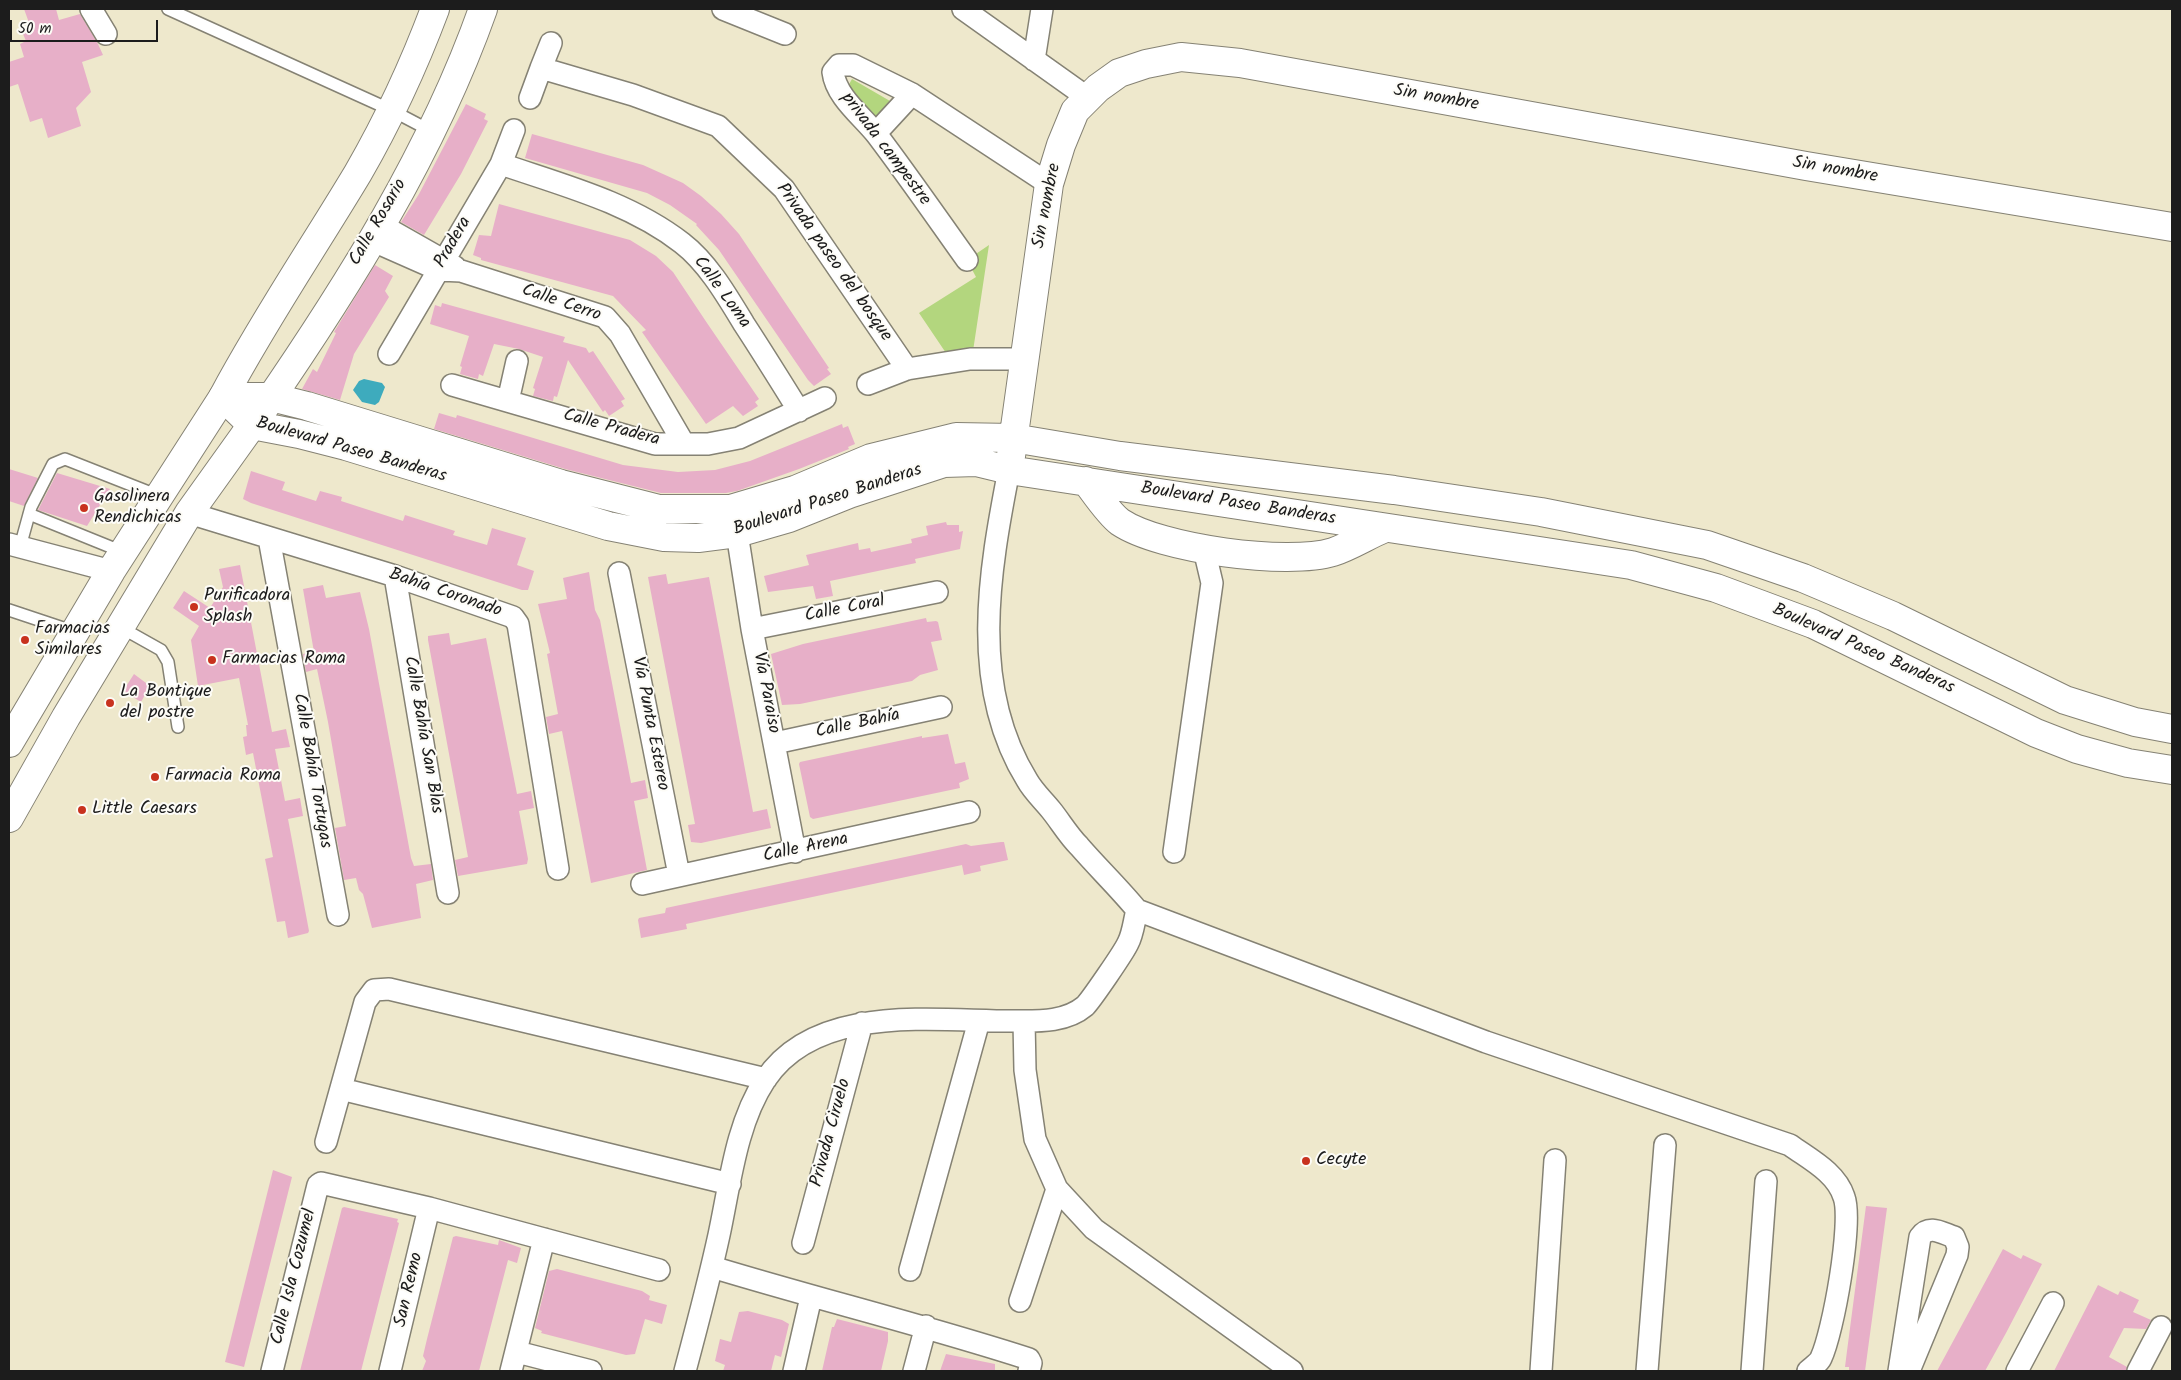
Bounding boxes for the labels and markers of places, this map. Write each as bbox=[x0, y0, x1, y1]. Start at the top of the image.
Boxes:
place label: Gasolinera Rendichicas bbox=[94, 487, 182, 530]
marker: Gasolinera Rendichicas bbox=[78, 502, 90, 514]
place label: Purificadora Splash bbox=[204, 586, 290, 628]
marker: Purificadora Splash bbox=[188, 601, 200, 613]
place label: Farmacias Similares bbox=[35, 619, 110, 662]
marker: Farmacias Similares bbox=[19, 634, 31, 646]
place label: Farmacias Roma bbox=[222, 649, 346, 671]
marker: Farmacias Roma bbox=[206, 654, 218, 666]
place label: La Bontique del postre bbox=[120, 682, 211, 724]
marker: La Bontique del postre bbox=[104, 697, 116, 709]
place label: Farmacia Roma bbox=[165, 766, 281, 788]
marker: Farmacia Roma bbox=[149, 771, 161, 783]
place label: Little Caesars bbox=[92, 799, 197, 821]
marker: Little Caesars bbox=[76, 804, 88, 816]
place label: Cecyte bbox=[1316, 1150, 1366, 1172]
marker: Cecyte bbox=[1300, 1155, 1312, 1167]

